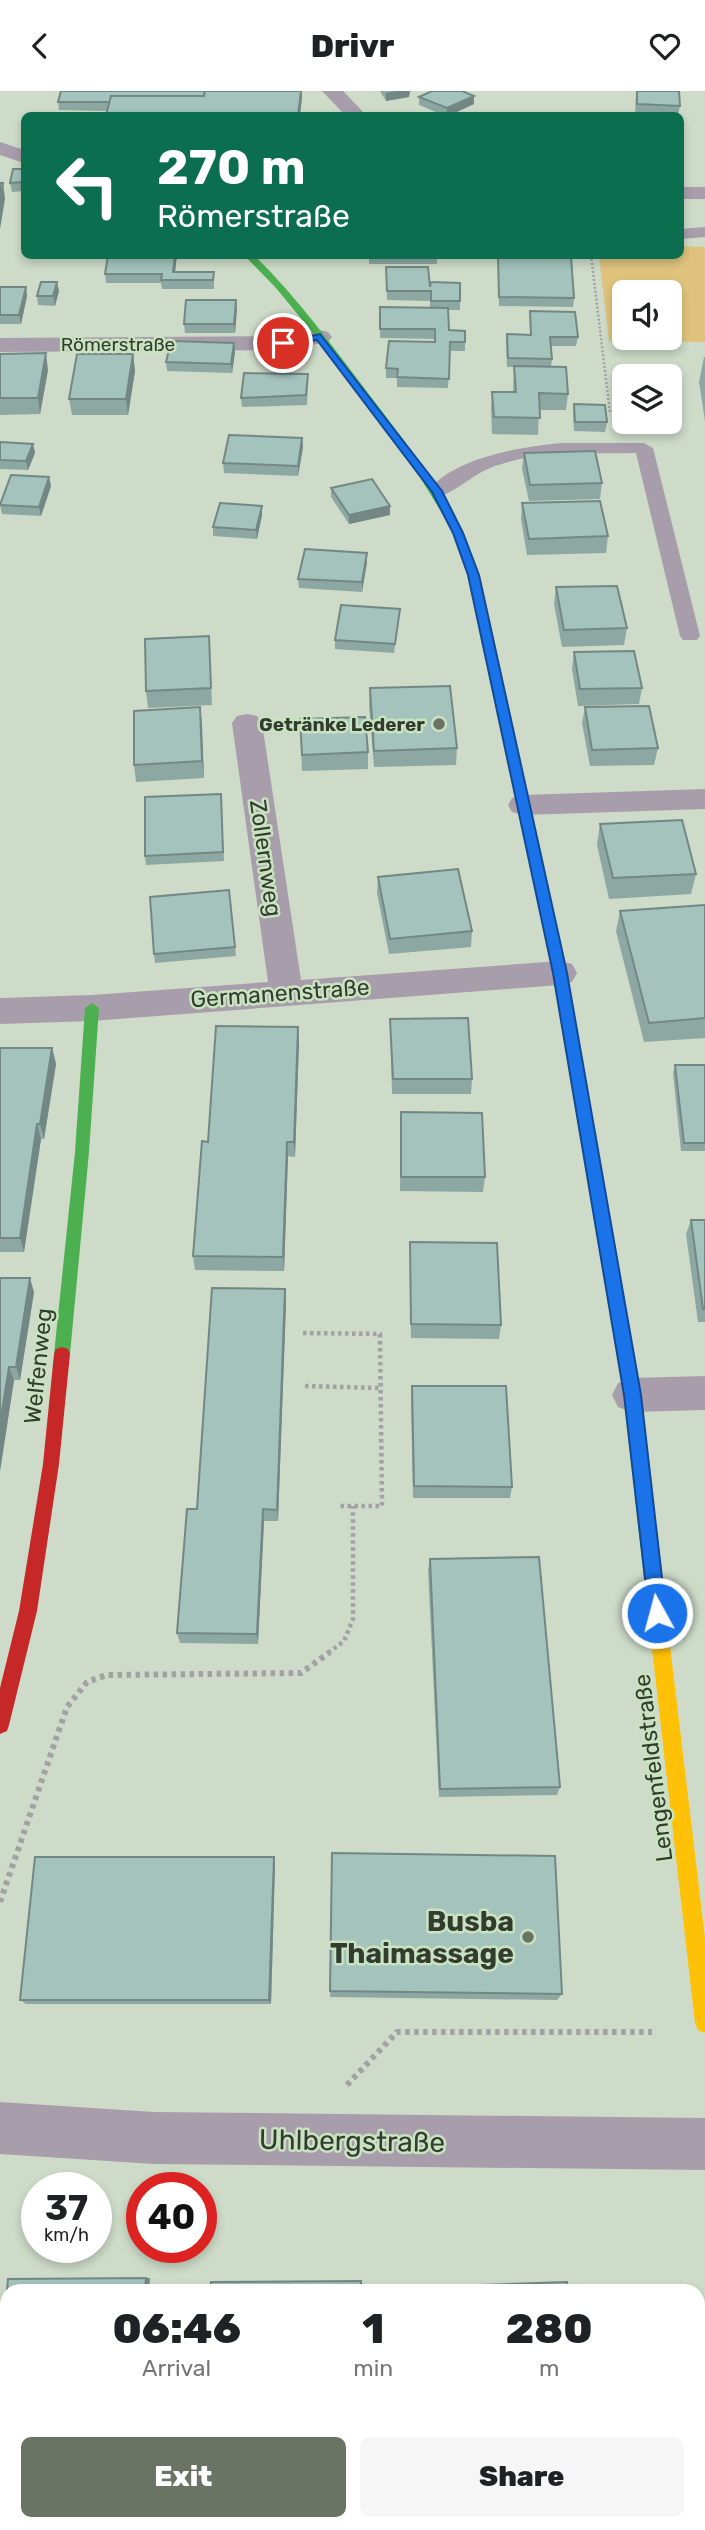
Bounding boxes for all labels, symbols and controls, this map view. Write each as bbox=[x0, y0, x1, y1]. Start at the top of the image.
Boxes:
icon: back bbox=[21, 27, 59, 65]
text: Drivr bbox=[311, 27, 394, 65]
icon: heart bbox=[646, 27, 684, 65]
text: 270 m bbox=[157, 138, 306, 196]
icon: left bbox=[42, 140, 133, 231]
text: Römerstraße bbox=[157, 197, 350, 235]
map controls bbox=[612, 280, 682, 434]
button: sound bbox=[612, 280, 682, 350]
pin bbox=[253, 313, 313, 373]
icon: arrive bbox=[264, 324, 302, 362]
street label: Römerstraße bbox=[61, 333, 175, 356]
button: layers bbox=[612, 364, 682, 434]
place label: Getränke Lederer bbox=[259, 713, 425, 736]
marker: Getränke Lederer bbox=[431, 716, 447, 732]
street label: Zollernweg bbox=[244, 798, 288, 918]
street label: Germanenstraße bbox=[189, 973, 371, 1013]
street label: Welfenweg bbox=[18, 1307, 58, 1425]
position arrow bbox=[620, 1576, 694, 1650]
street label: Lengenfeldstraße bbox=[628, 1672, 678, 1864]
place label: Busba Thaimassage bbox=[330, 1905, 514, 1970]
marker: Busba Thaimassage bbox=[520, 1929, 536, 1945]
street label: Uhlbergstraße bbox=[259, 2123, 445, 2159]
speed limit sign: 40 bbox=[126, 2172, 217, 2263]
text: 37 bbox=[45, 2187, 88, 2229]
text: km/h bbox=[44, 2224, 89, 2246]
text: 06:46 bbox=[112, 2304, 241, 2354]
text: 1 bbox=[362, 2304, 384, 2354]
text: 280 bbox=[506, 2304, 593, 2354]
text: Arrival bbox=[142, 2354, 211, 2382]
text: min bbox=[353, 2354, 393, 2382]
text: m bbox=[539, 2354, 559, 2382]
button: Exit bbox=[21, 2437, 346, 2517]
button: Share bbox=[360, 2437, 684, 2517]

